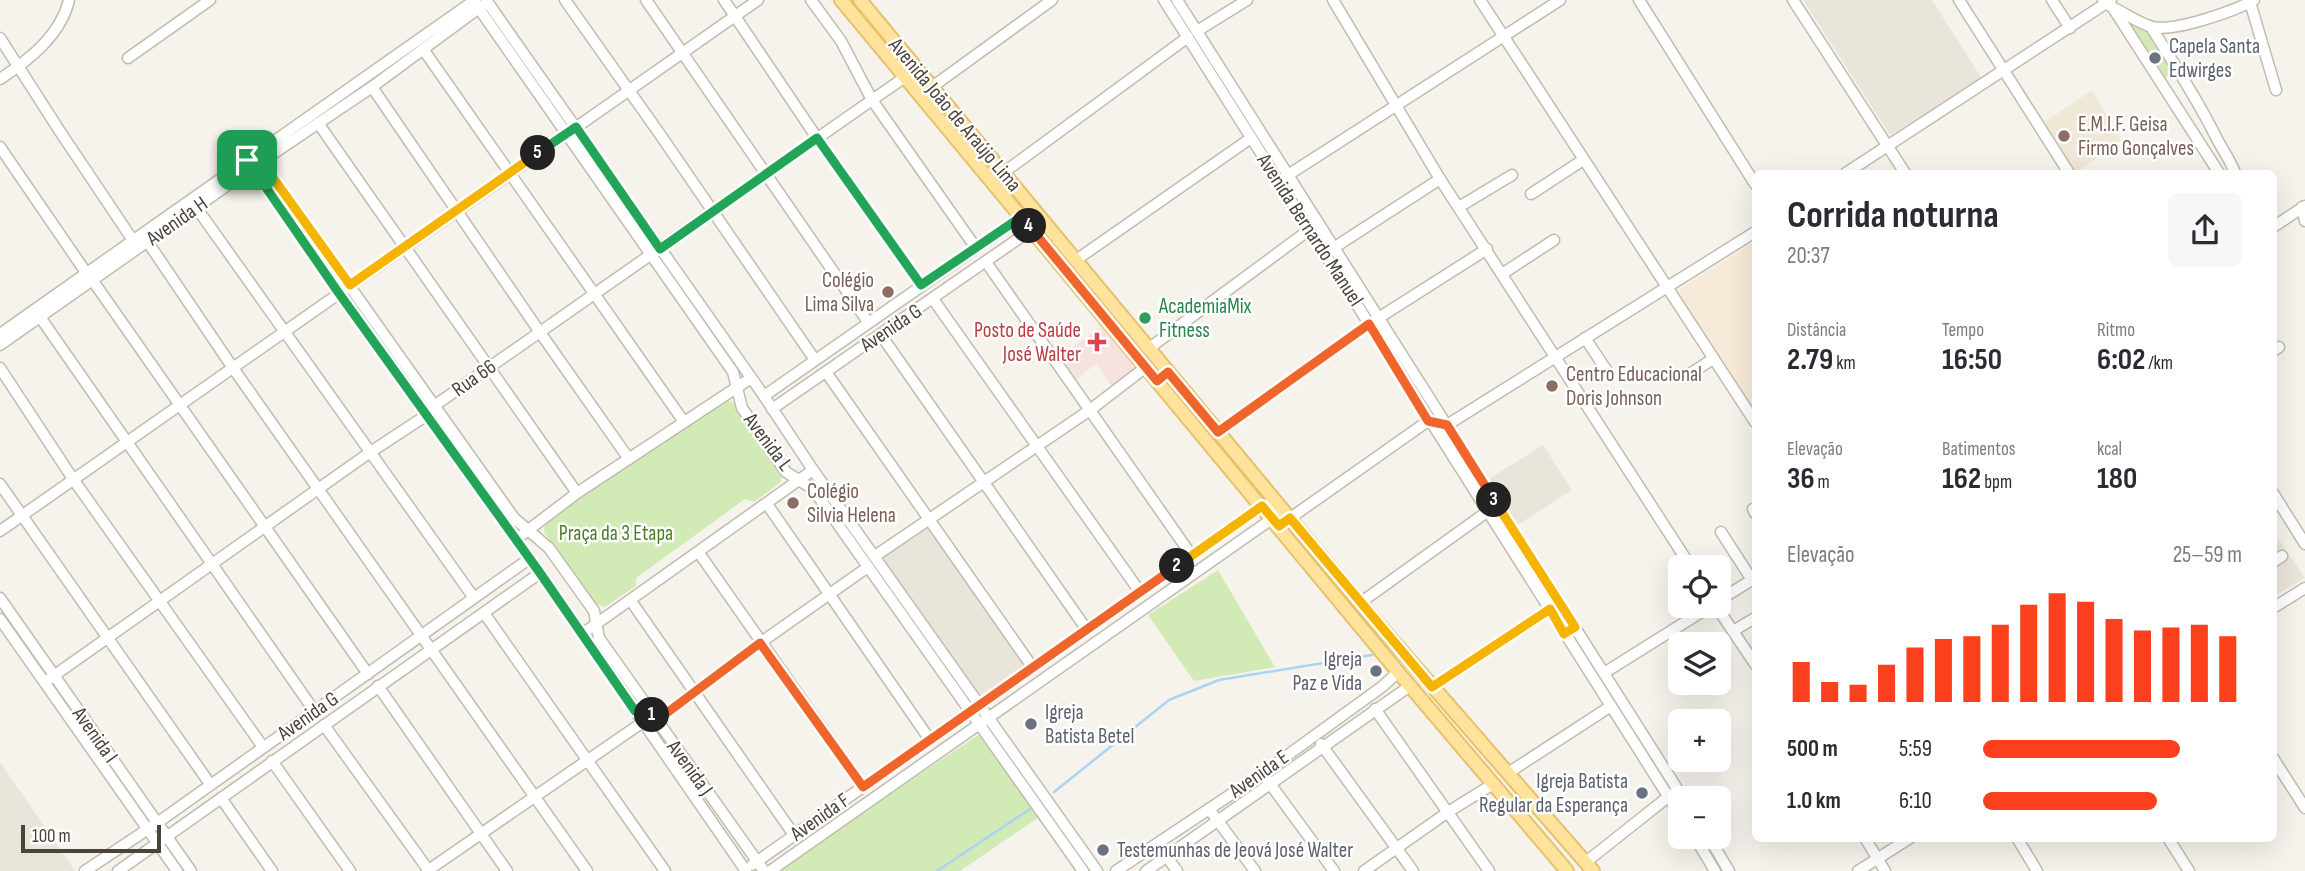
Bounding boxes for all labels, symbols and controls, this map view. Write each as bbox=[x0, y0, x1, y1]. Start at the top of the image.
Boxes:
street label: Avenida João de Araújo Lima bbox=[883, 32, 1027, 197]
place label: Capela Santa Edwirges bbox=[2169, 34, 2260, 83]
marker: Capela Santa Edwirges bbox=[2147, 50, 2163, 66]
place label: E.M.I.F. Geisa Firmo Gonçalves bbox=[2078, 112, 2194, 161]
marker: E.M.I.F. Geisa Firmo Gonçalves bbox=[2056, 128, 2072, 144]
pin bbox=[217, 130, 277, 190]
pin: 5 bbox=[520, 136, 556, 170]
icon: arrive bbox=[228, 141, 266, 179]
text: 5 bbox=[533, 141, 542, 164]
street label: Avenida Bernardo Manuel bbox=[1251, 148, 1368, 311]
street label: Avenida H bbox=[141, 191, 212, 252]
text: Corrida noturna bbox=[1787, 193, 1999, 238]
button: share bbox=[2168, 193, 2242, 267]
pin: 4 bbox=[1012, 208, 1046, 244]
text: 4 bbox=[1024, 214, 1033, 237]
text: 20:37 bbox=[1787, 242, 1830, 270]
place label: Colégio Lima Silva bbox=[805, 268, 874, 317]
marker: Colégio Lima Silva bbox=[880, 284, 896, 300]
place label: AcademiaMix Fitness bbox=[1158, 294, 1252, 343]
street label: Avenida G bbox=[855, 298, 926, 358]
marker: AcademiaMix Fitness bbox=[1137, 310, 1153, 326]
place label: Posto de Saúde José Walter bbox=[974, 318, 1081, 367]
text: Distância bbox=[1787, 319, 1846, 342]
text: Tempo bbox=[1942, 319, 1984, 342]
text: Ritmo bbox=[2097, 319, 2135, 342]
marker: Posto de Saúde José Walter bbox=[1087, 332, 1107, 352]
text: 2.79 bbox=[1787, 342, 1833, 378]
text: 16:50 bbox=[1942, 342, 2002, 378]
text: 6:02 bbox=[2097, 342, 2145, 378]
text: km bbox=[1833, 352, 1856, 375]
text: /km bbox=[2145, 352, 2173, 375]
street label: Rua 66 bbox=[447, 354, 501, 402]
place label: Centro Educacional Doris Johnson bbox=[1566, 362, 1702, 411]
marker: Centro Educacional Doris Johnson bbox=[1544, 378, 1560, 394]
street label: Avenida L bbox=[738, 407, 798, 476]
text: Elevação bbox=[1787, 438, 1843, 461]
text: Batimentos bbox=[1942, 438, 2016, 461]
text: kcal bbox=[2097, 438, 2122, 461]
text: 36 bbox=[1787, 461, 1815, 497]
text: 162 bbox=[1942, 461, 1981, 497]
text: 180 bbox=[2097, 461, 2137, 497]
text: m bbox=[1815, 471, 1830, 494]
text: bpm bbox=[1981, 471, 2012, 494]
place label: Colégio Silvia Helena bbox=[807, 479, 896, 528]
pin: 3 bbox=[1476, 482, 1512, 518]
text: 3 bbox=[1489, 488, 1498, 511]
marker: Colégio Silvia Helena bbox=[785, 495, 801, 511]
park label: Praça da 3 Etapa bbox=[559, 521, 673, 546]
text: Elevação bbox=[1787, 541, 1855, 569]
text: 25–59 m bbox=[2173, 541, 2242, 569]
pin: 2 bbox=[1160, 548, 1194, 584]
text: 2 bbox=[1172, 554, 1181, 577]
map controls bbox=[1668, 555, 1731, 849]
button: locate bbox=[1668, 555, 1731, 618]
button: layers bbox=[1668, 632, 1731, 695]
place label: Igreja Paz e Vida bbox=[1292, 647, 1362, 696]
marker: Igreja Paz e Vida bbox=[1368, 663, 1384, 679]
street label: Avenida G bbox=[272, 686, 343, 747]
pin: 1 bbox=[634, 698, 670, 732]
place label: Igreja Batista Betel bbox=[1045, 700, 1134, 749]
street label: Avenida I bbox=[66, 701, 123, 768]
text: 1 bbox=[648, 703, 655, 726]
button: + bbox=[1668, 709, 1731, 772]
marker: Igreja Batista Betel bbox=[1023, 716, 1039, 732]
street label: Avenida J bbox=[661, 735, 718, 801]
text: 500 m bbox=[1787, 735, 1838, 763]
text: 5:59 bbox=[1899, 735, 1932, 763]
street label: Avenida E bbox=[1224, 745, 1294, 804]
place label: Igreja Batista Regular da Esperança bbox=[1479, 769, 1628, 818]
marker: Igreja Batista Regular da Esperança bbox=[1634, 785, 1650, 801]
button: − bbox=[1668, 786, 1731, 849]
text: 1.0 km bbox=[1787, 787, 1841, 815]
text: 6:10 bbox=[1899, 787, 1932, 815]
street label: Avenida F bbox=[785, 788, 854, 847]
scale bar bbox=[21, 822, 161, 854]
text: 100 m bbox=[32, 825, 71, 848]
place label: Testemunhas de Jeová José Walter bbox=[1117, 838, 1353, 863]
marker: Testemunhas de Jeová José Walter bbox=[1095, 842, 1111, 858]

